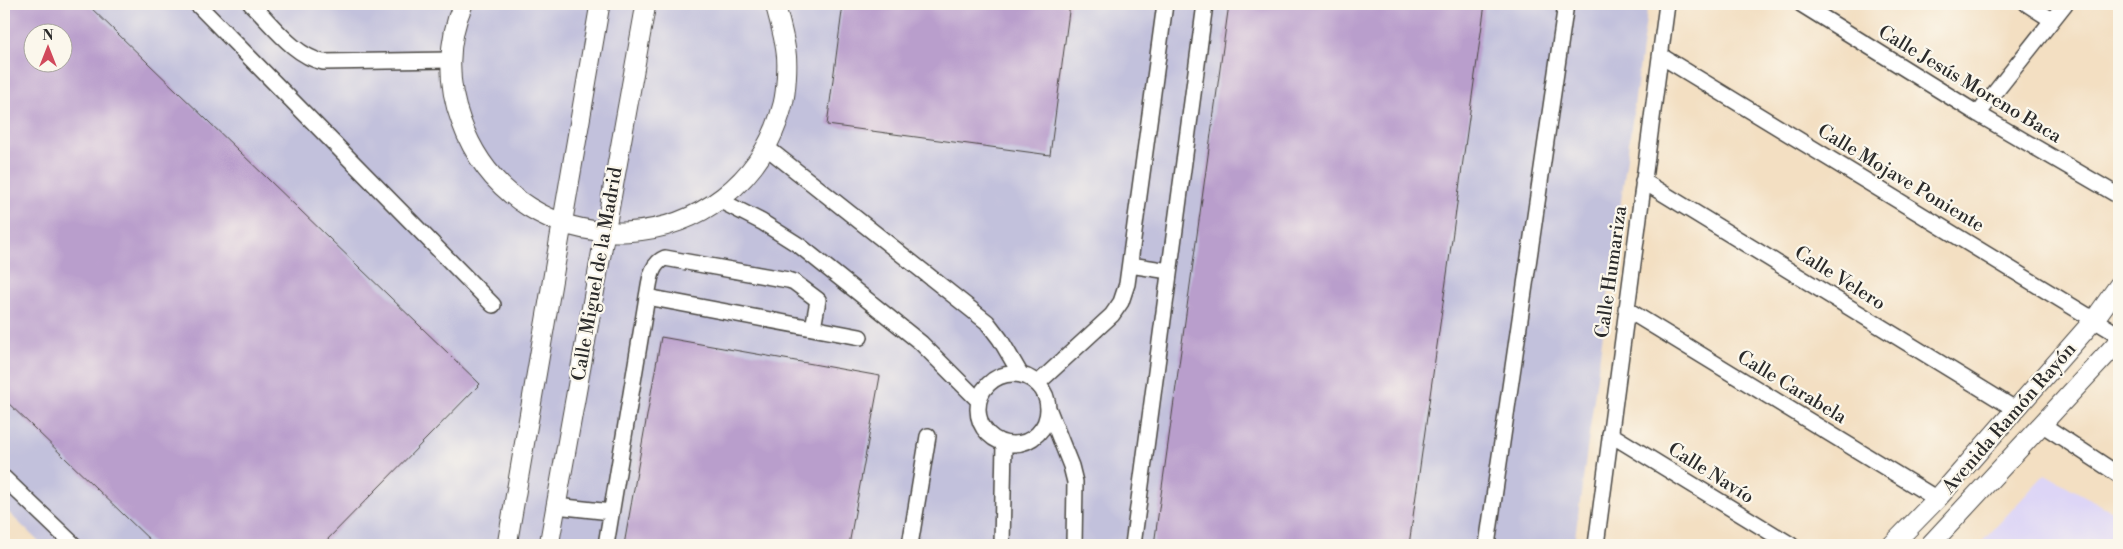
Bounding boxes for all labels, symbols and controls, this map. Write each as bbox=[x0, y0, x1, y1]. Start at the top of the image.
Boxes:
street label: Calle Jesús Moreno Baca bbox=[1874, 20, 2066, 149]
north arrow bbox=[22, 22, 72, 72]
text: N bbox=[42, 27, 54, 45]
street label: Calle Mojave Poniente bbox=[1813, 119, 1989, 237]
street label: Calle Miguel de la Madrid bbox=[566, 165, 628, 383]
street label: Calle Humariza bbox=[1590, 204, 1632, 340]
street label: Calle Velero bbox=[1790, 241, 1890, 315]
street label: Avenida Ramón Rayón bbox=[1936, 338, 2081, 499]
street label: Calle Carabela bbox=[1733, 345, 1851, 429]
street label: Calle Navío bbox=[1663, 437, 1759, 509]

